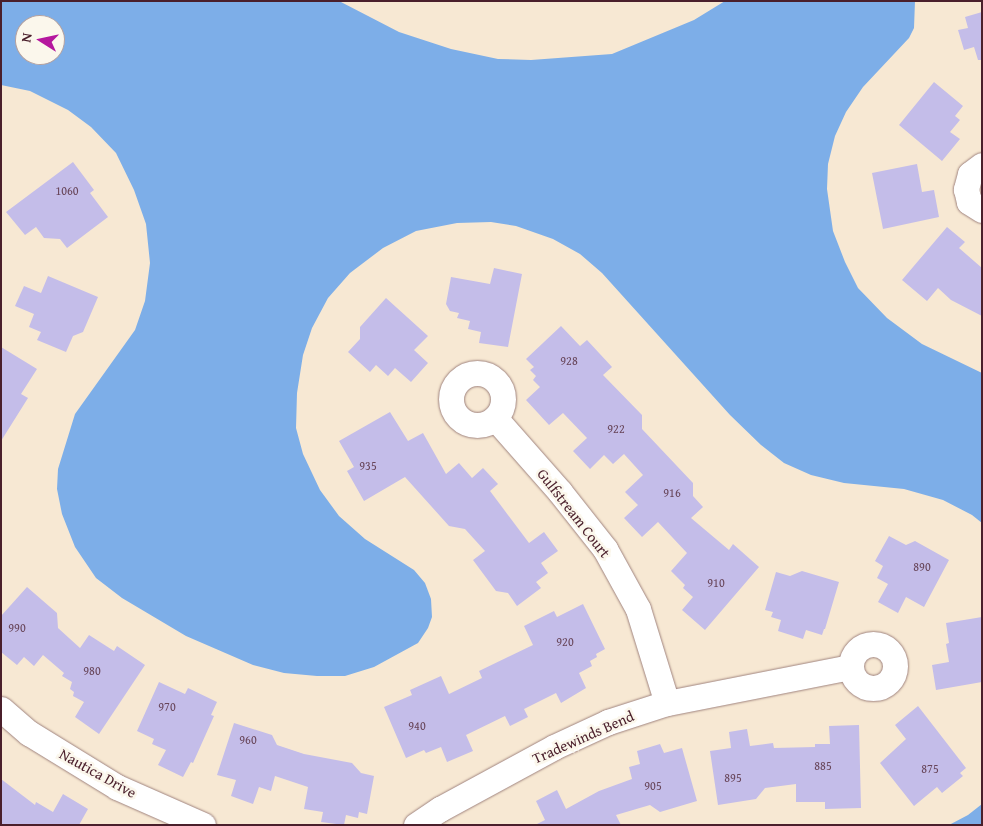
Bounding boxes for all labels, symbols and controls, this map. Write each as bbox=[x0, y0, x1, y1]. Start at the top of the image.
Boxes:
north arrow bbox=[15, 15, 65, 65]
text: N bbox=[16, 31, 37, 44]
house number: 1060 bbox=[55, 184, 79, 198]
house number: 928 bbox=[560, 354, 578, 368]
house number: 922 bbox=[607, 422, 625, 436]
house number: 935 bbox=[359, 459, 377, 473]
street label: Gulfstream Court bbox=[534, 465, 614, 561]
house number: 916 bbox=[663, 486, 681, 500]
house number: 890 bbox=[913, 560, 931, 574]
house number: 910 bbox=[707, 576, 725, 590]
house number: 990 bbox=[8, 621, 26, 635]
house number: 920 bbox=[556, 635, 574, 649]
house number: 980 bbox=[83, 664, 101, 678]
house number: 970 bbox=[158, 700, 176, 714]
street label: Tradewinds Bend bbox=[530, 707, 636, 767]
house number: 940 bbox=[408, 719, 426, 733]
house number: 960 bbox=[239, 733, 257, 747]
street label: Nautica Drive bbox=[56, 744, 140, 802]
house number: 885 bbox=[814, 759, 832, 773]
house number: 875 bbox=[921, 762, 939, 776]
house number: 895 bbox=[724, 771, 742, 785]
house number: 905 bbox=[644, 779, 662, 793]

